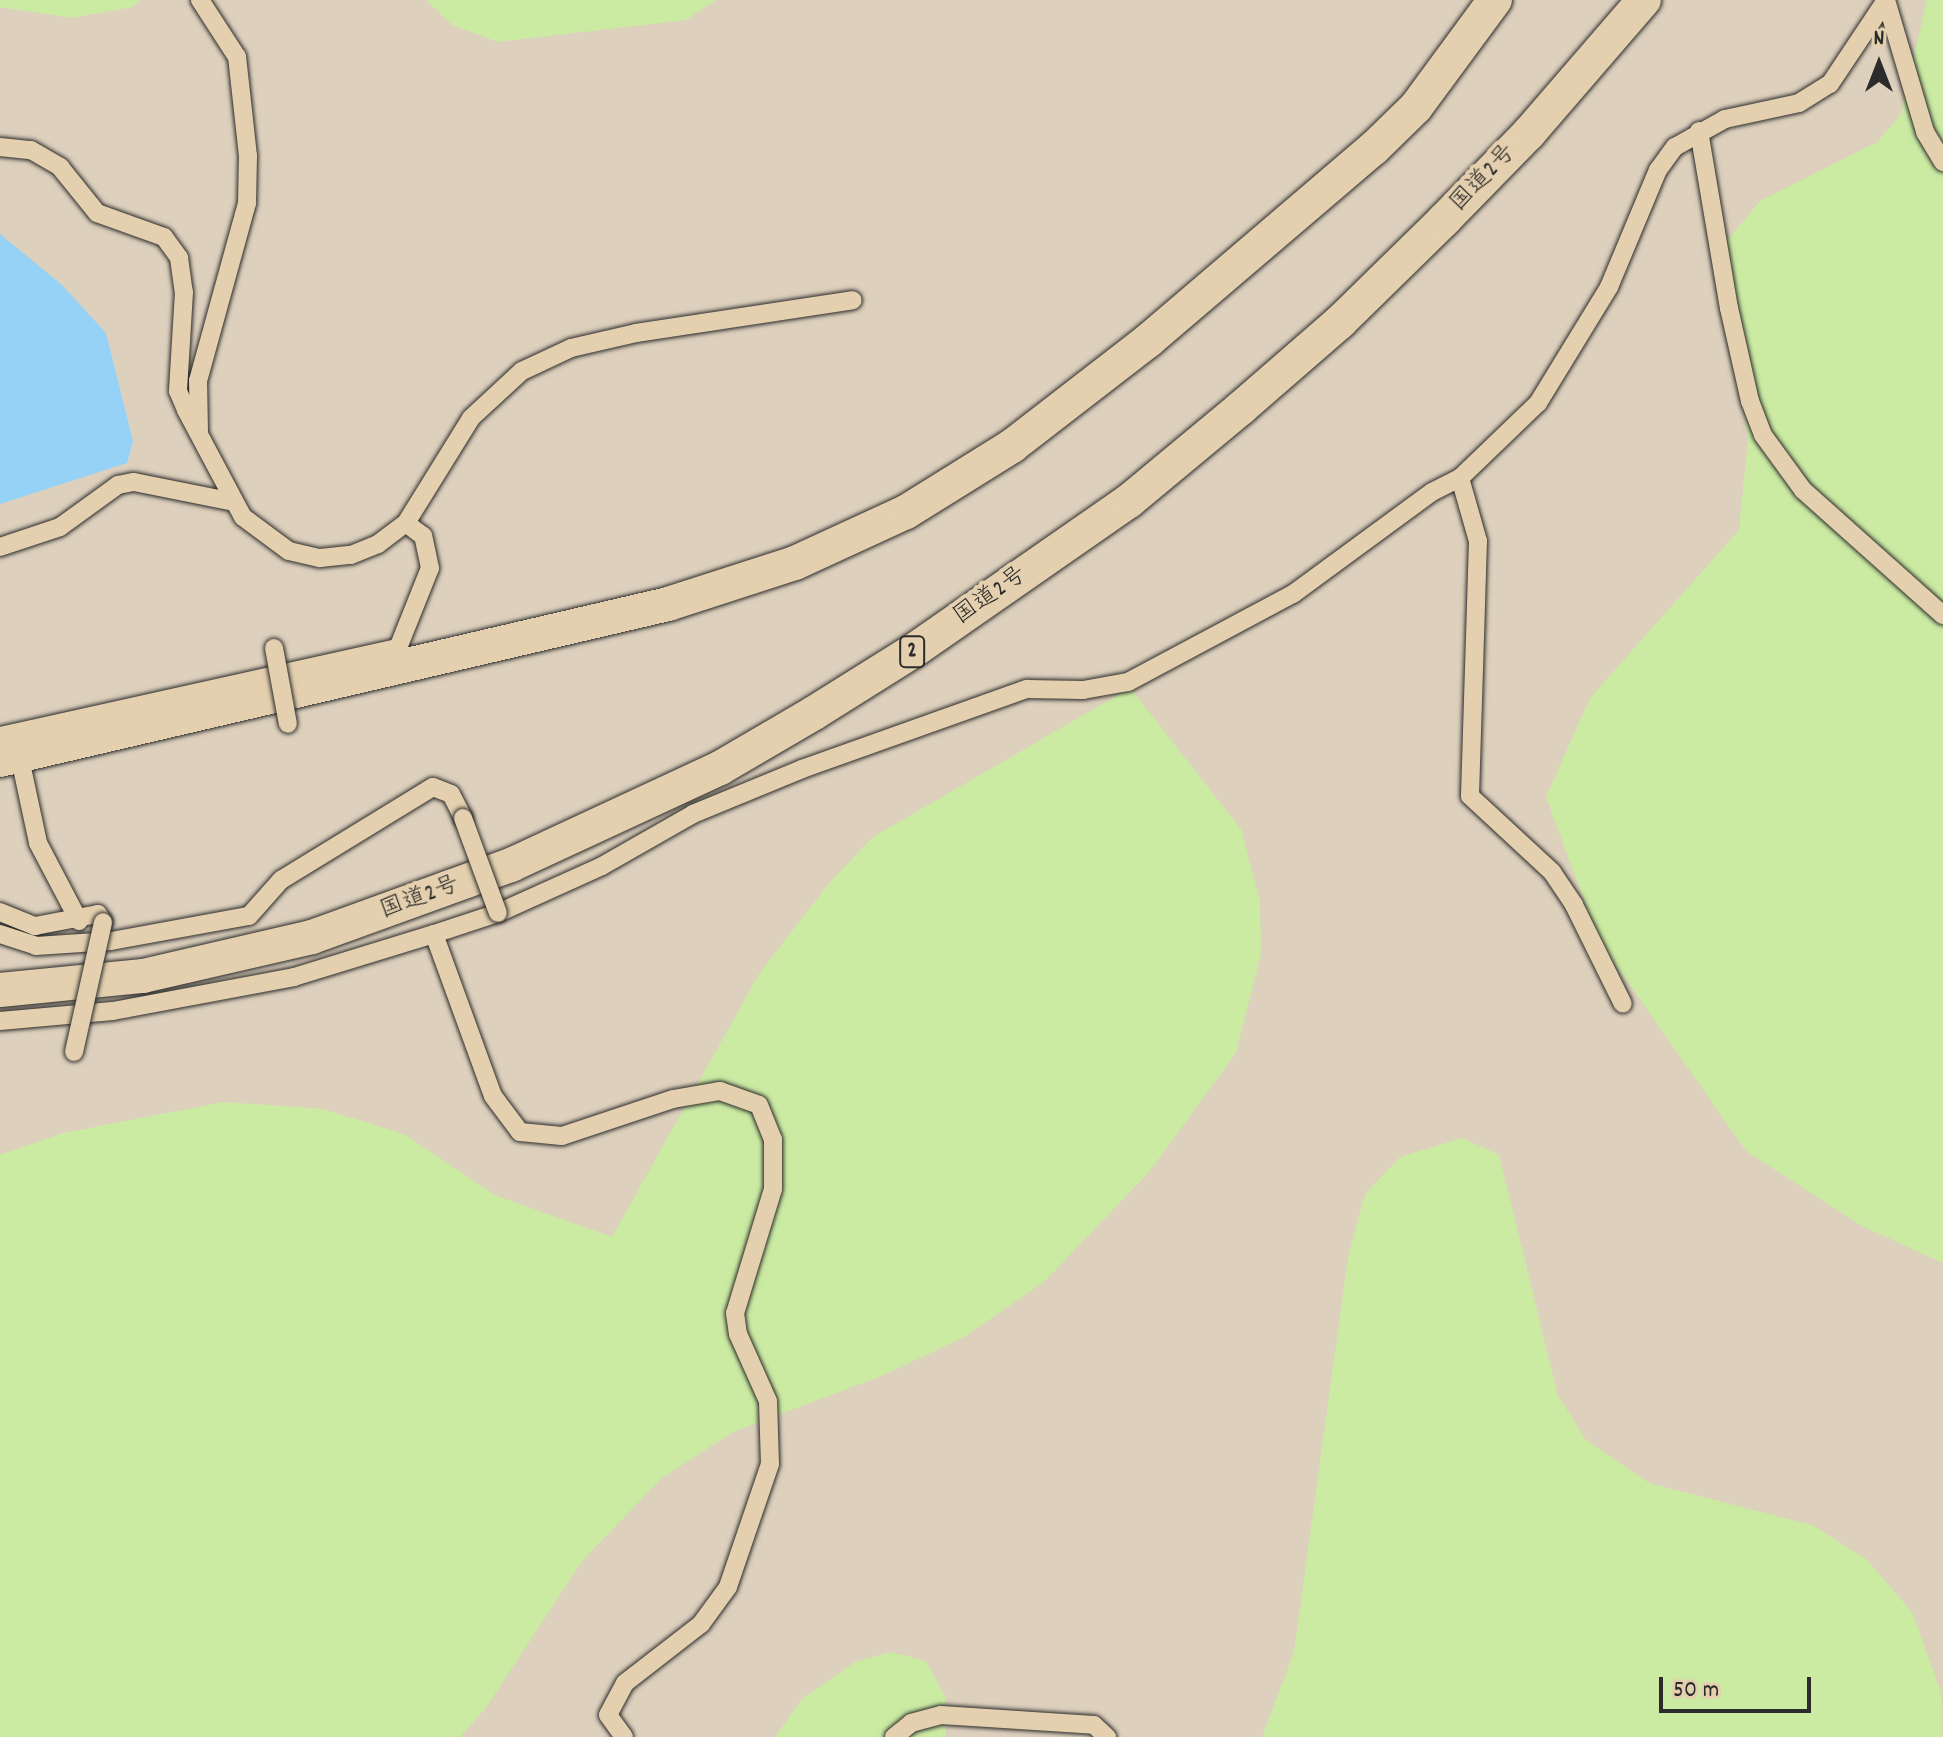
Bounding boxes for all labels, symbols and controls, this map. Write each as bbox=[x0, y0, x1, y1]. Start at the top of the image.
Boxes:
north arrow bbox=[1839, 24, 1919, 104]
text: N bbox=[1874, 24, 1884, 55]
street label: 国道2号 bbox=[1445, 139, 1523, 219]
street label: 国道2号 bbox=[949, 562, 1033, 632]
road number: 2 bbox=[898, 634, 926, 670]
street label: 国道2号 bbox=[376, 871, 464, 927]
scale bar bbox=[1663, 1661, 1815, 1711]
text: 50 m bbox=[1673, 1674, 1719, 1708]

